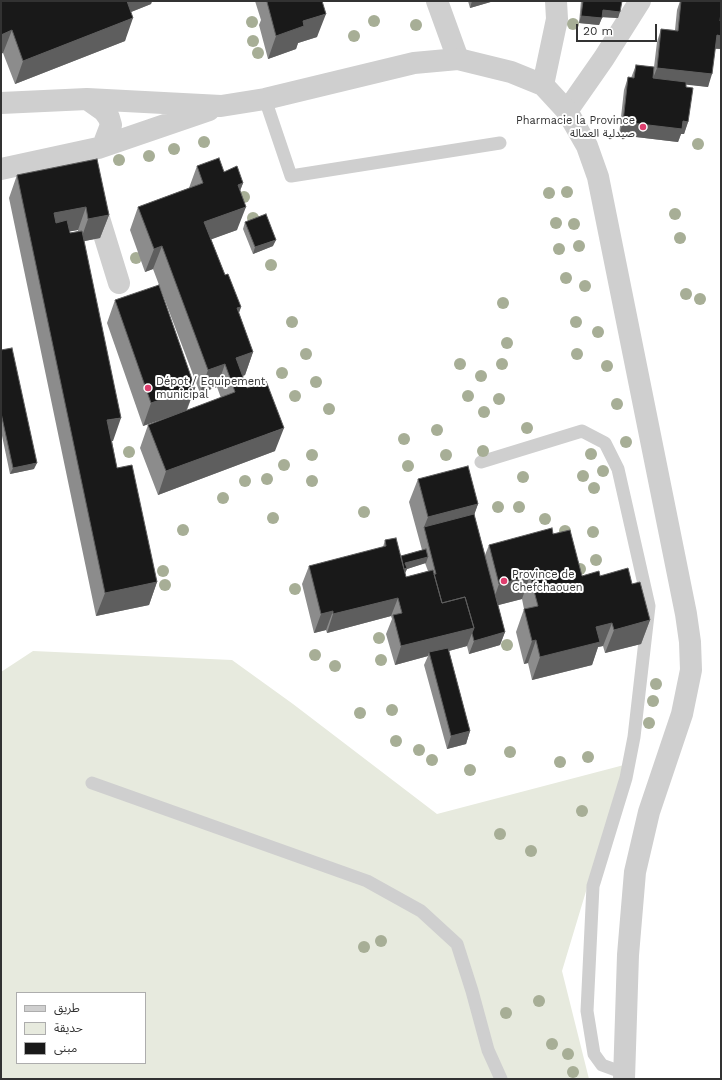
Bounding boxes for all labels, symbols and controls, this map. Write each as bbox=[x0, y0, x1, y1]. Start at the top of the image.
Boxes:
scale bar bbox=[578, 16, 659, 42]
text: 20 m bbox=[583, 24, 613, 38]
place label: Pharmacie la Province صيدلية العمالة bbox=[516, 114, 635, 140]
marker: Pharmacie la Province صيدلية العمالة bbox=[638, 122, 648, 132]
place label: Dépot / Equipement municipal bbox=[156, 375, 265, 401]
marker: Dépot / Equipement municipal bbox=[143, 383, 153, 393]
place label: Province de Chefchaouen bbox=[512, 568, 583, 594]
marker: Province de Chefchaouen bbox=[499, 576, 509, 586]
legend bbox=[16, 992, 146, 1064]
text: طريق bbox=[54, 1001, 80, 1015]
text: حديقة bbox=[54, 1021, 83, 1035]
text: مبنى bbox=[54, 1041, 77, 1055]

